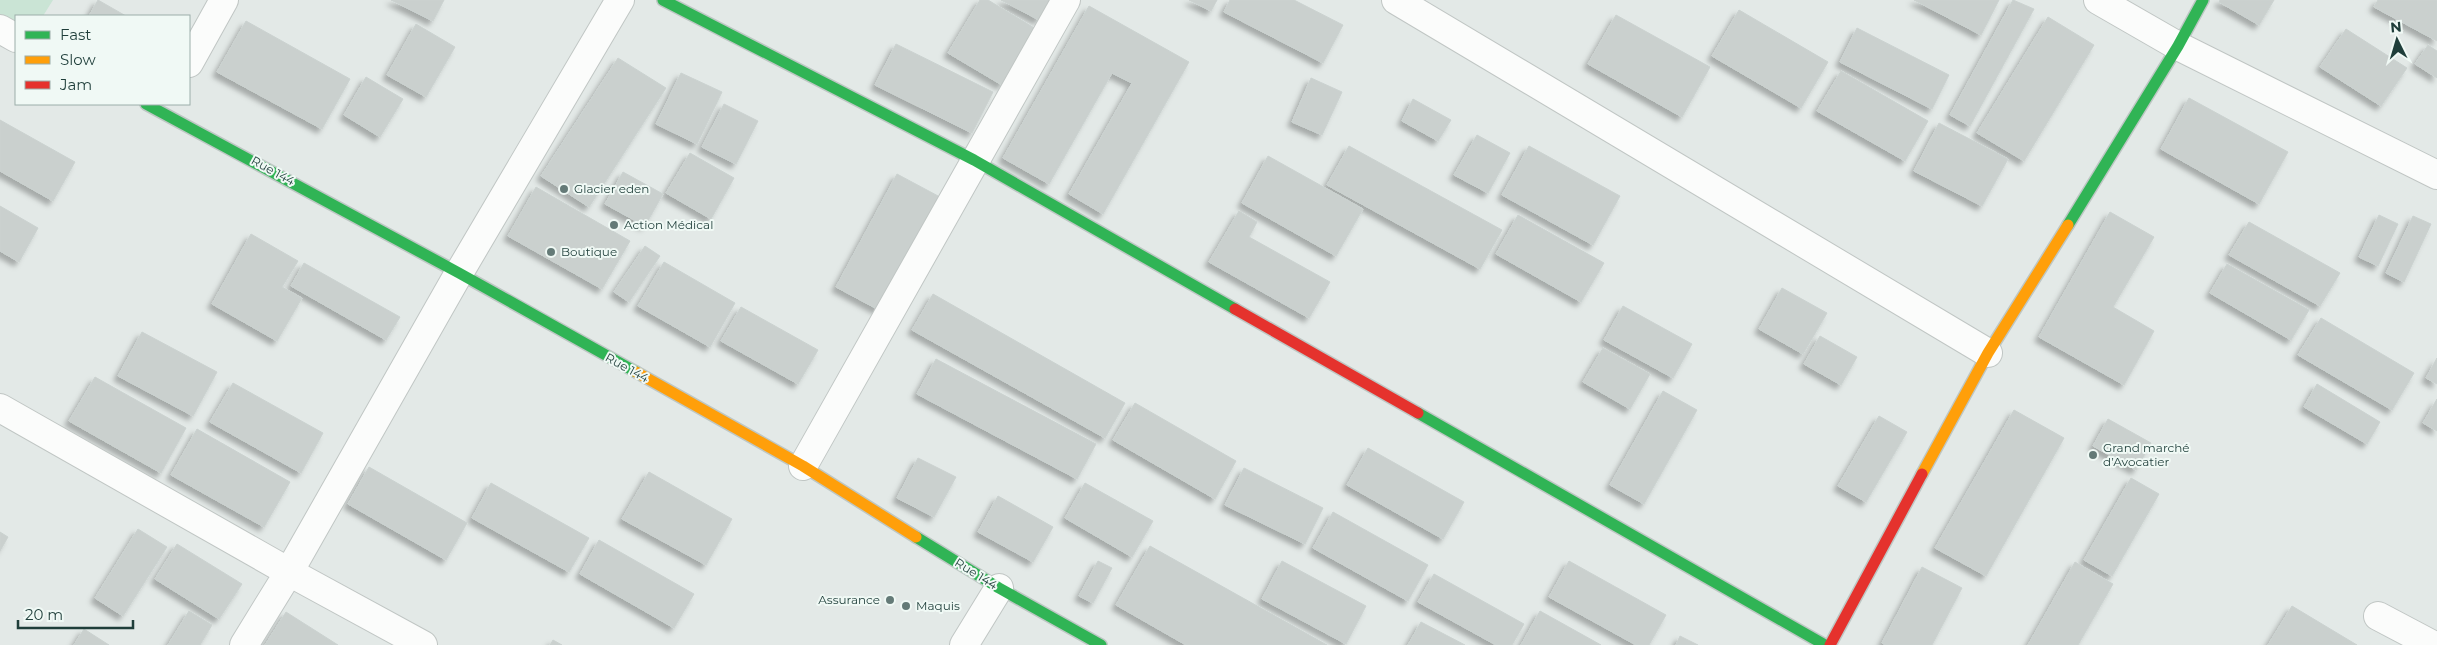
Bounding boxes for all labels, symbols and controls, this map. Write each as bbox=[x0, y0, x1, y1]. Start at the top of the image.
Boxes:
legend bbox=[15, 15, 190, 105]
north arrow bbox=[2372, 15, 2422, 65]
text: N bbox=[2389, 18, 2402, 37]
text: Fast bbox=[60, 25, 91, 44]
text: Slow bbox=[60, 50, 96, 69]
text: Jam bbox=[59, 75, 92, 94]
street label: Rue 144 bbox=[249, 153, 298, 189]
place label: Glacier eden bbox=[574, 181, 649, 196]
marker: Glacier eden bbox=[558, 183, 570, 195]
place label: Action Médical bbox=[624, 217, 713, 232]
marker: Action Médical bbox=[608, 219, 620, 231]
place label: Boutique bbox=[561, 244, 617, 259]
marker: Boutique bbox=[545, 246, 557, 258]
street label: Rue 144 bbox=[603, 350, 652, 386]
place label: Grand marché d’Avocatier bbox=[2103, 440, 2190, 469]
marker: Grand marché d’Avocatier bbox=[2087, 449, 2099, 461]
street label: Rue 144 bbox=[952, 555, 1000, 593]
place label: Assurance bbox=[818, 592, 880, 607]
marker: Assurance bbox=[884, 594, 896, 606]
scale bar bbox=[18, 598, 132, 630]
place label: Maquis bbox=[916, 598, 960, 613]
marker: Maquis bbox=[900, 600, 912, 612]
text: 20 m bbox=[25, 605, 63, 624]

